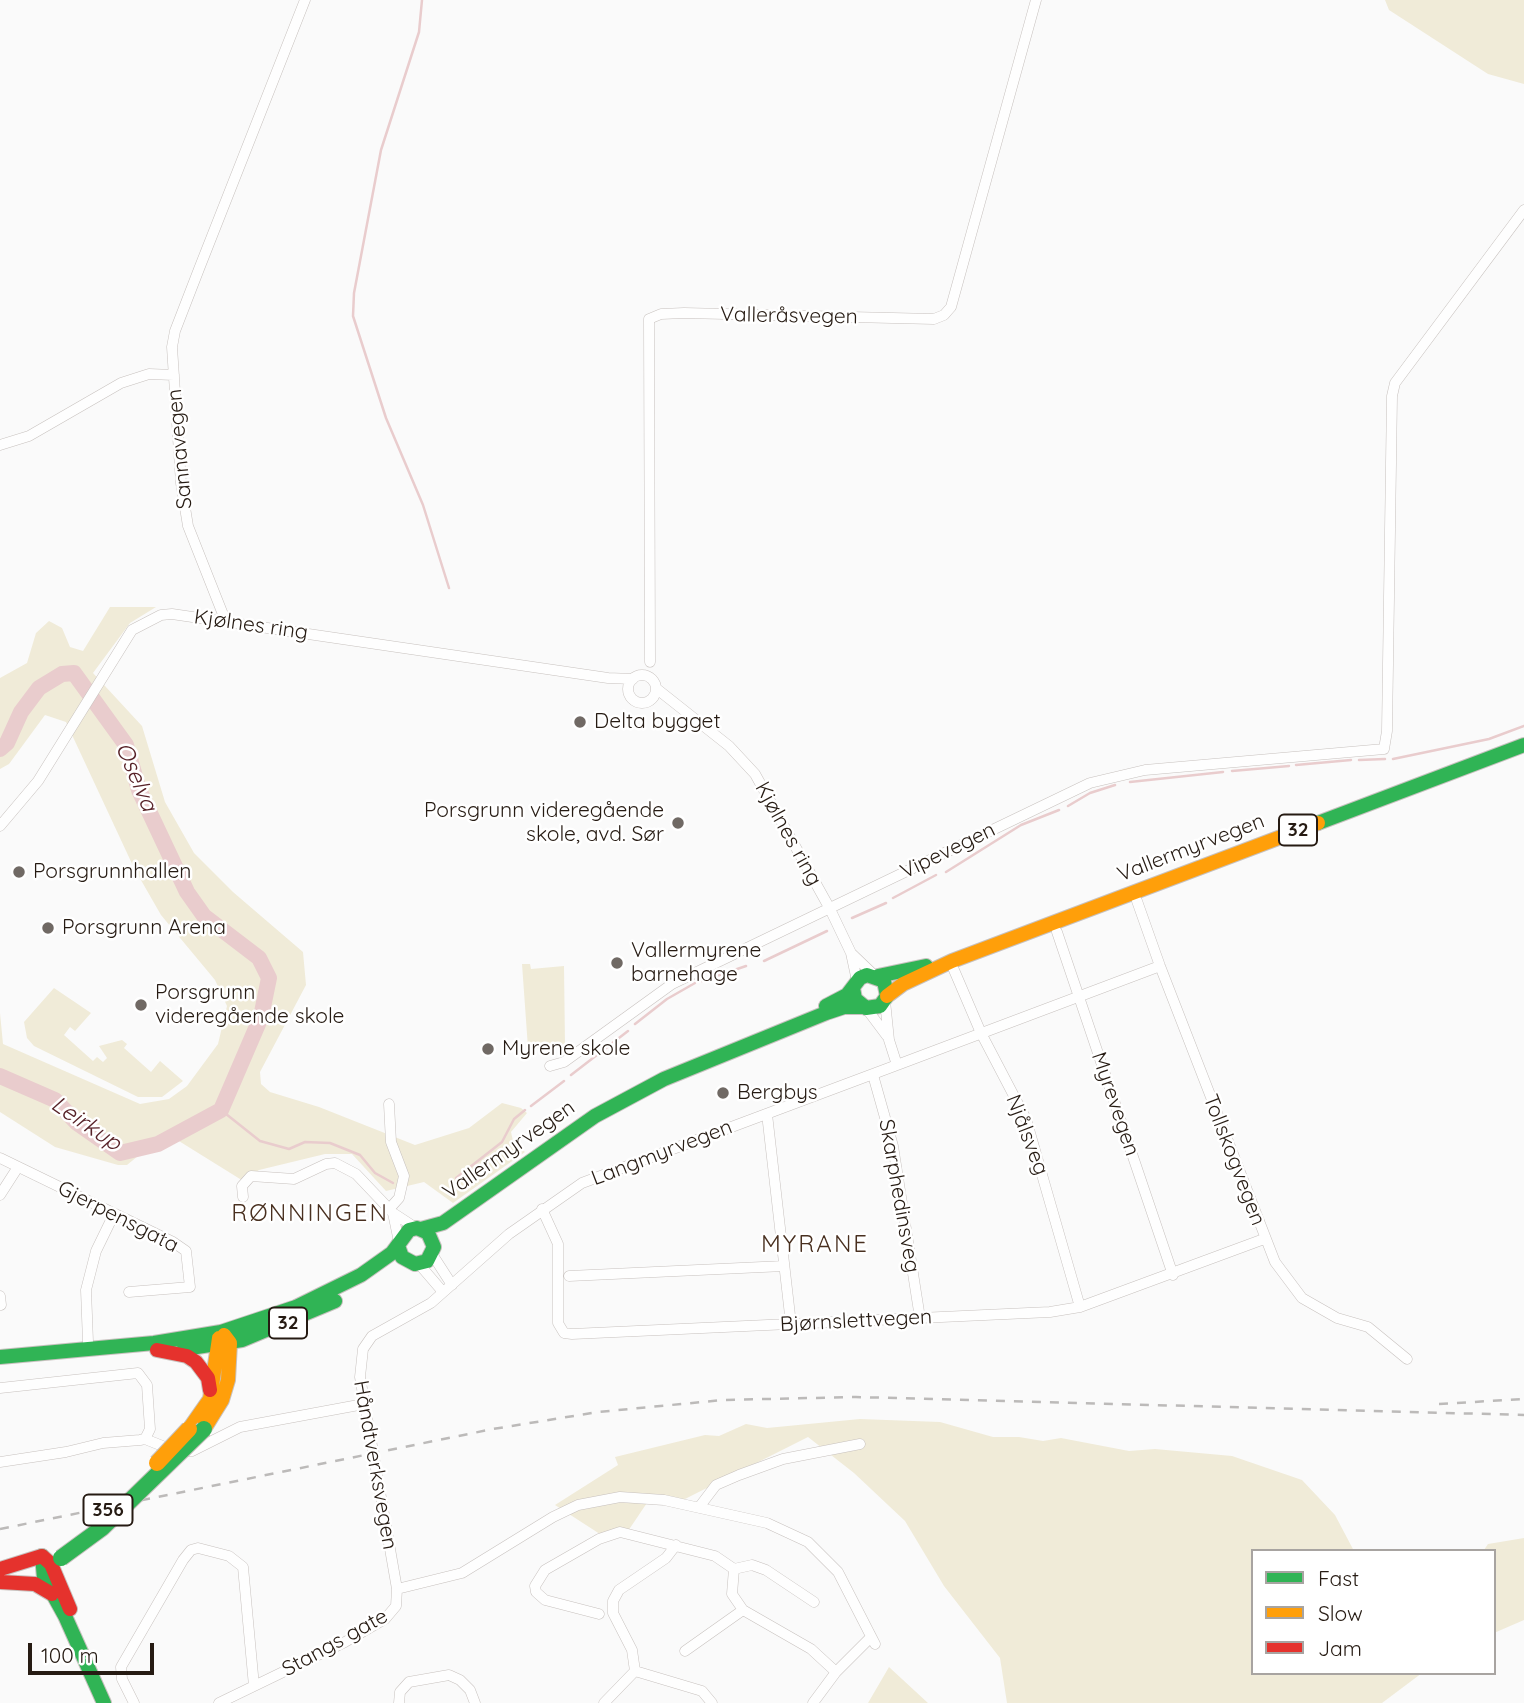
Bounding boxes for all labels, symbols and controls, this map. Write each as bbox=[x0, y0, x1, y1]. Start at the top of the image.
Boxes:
street label: Valleråsvegen bbox=[720, 302, 858, 330]
street label: Sannavegen bbox=[162, 388, 198, 510]
street label: Kjølnes ring bbox=[192, 605, 310, 645]
place label: Delta bygget bbox=[594, 709, 721, 735]
marker: Delta bygget bbox=[572, 714, 588, 730]
water label: Oselva bbox=[109, 738, 163, 816]
street label: Kjølnes ring bbox=[749, 778, 827, 890]
place label: Porsgrunn videregående skole, avd. Sør bbox=[424, 798, 664, 848]
street label: Vallermyrvegen bbox=[1114, 808, 1268, 888]
road number: 32 bbox=[1279, 814, 1317, 846]
marker: Porsgrunn videregående skole, avd. Sør bbox=[670, 815, 686, 831]
street label: Vipevegen bbox=[896, 817, 1000, 885]
place label: Porsgrunnhallen bbox=[33, 859, 191, 885]
marker: Porsgrunnhallen bbox=[11, 864, 27, 880]
place label: Porsgrunn Arena bbox=[62, 915, 226, 941]
marker: Porsgrunn Arena bbox=[40, 920, 56, 936]
place label: Vallermyrene barnehage bbox=[631, 938, 761, 988]
marker: Vallermyrene barnehage bbox=[609, 955, 625, 971]
place label: Porsgrunn videregående skole bbox=[155, 980, 344, 1030]
marker: Porsgrunn videregående skole bbox=[133, 997, 149, 1013]
place label: Myrene skole bbox=[502, 1036, 630, 1062]
marker: Myrene skole bbox=[480, 1041, 496, 1057]
street label: Myrevegen bbox=[1085, 1049, 1145, 1159]
place label: Bergbys bbox=[737, 1080, 818, 1106]
marker: Bergbys bbox=[715, 1085, 731, 1101]
water label: Leirkup bbox=[46, 1091, 126, 1157]
street label: Njålsveg bbox=[1000, 1091, 1054, 1179]
street label: Tollskogvegen bbox=[1197, 1091, 1271, 1229]
street label: Vallermyrvegen bbox=[438, 1095, 580, 1205]
street label: Langmyrvegen bbox=[588, 1115, 736, 1191]
street label: Skarphedinsveg bbox=[873, 1117, 925, 1275]
street label: Gjerpensgata bbox=[53, 1176, 183, 1258]
district label: RØNNINGEN bbox=[232, 1200, 388, 1228]
district label: MYRANE bbox=[762, 1231, 868, 1259]
street label: Bjørnslettvegen bbox=[779, 1304, 933, 1338]
road number: 32 bbox=[269, 1308, 307, 1338]
street label: Håndtverksvegen bbox=[348, 1379, 402, 1551]
road number: 356 bbox=[84, 1494, 132, 1526]
legend bbox=[1251, 1549, 1496, 1675]
text: Fast bbox=[1318, 1565, 1359, 1591]
text: Slow bbox=[1318, 1600, 1363, 1626]
street label: Stangs gate bbox=[278, 1604, 392, 1682]
scale bar bbox=[32, 1630, 158, 1674]
text: Jam bbox=[1318, 1635, 1362, 1661]
text: 100 m bbox=[41, 1642, 99, 1668]

